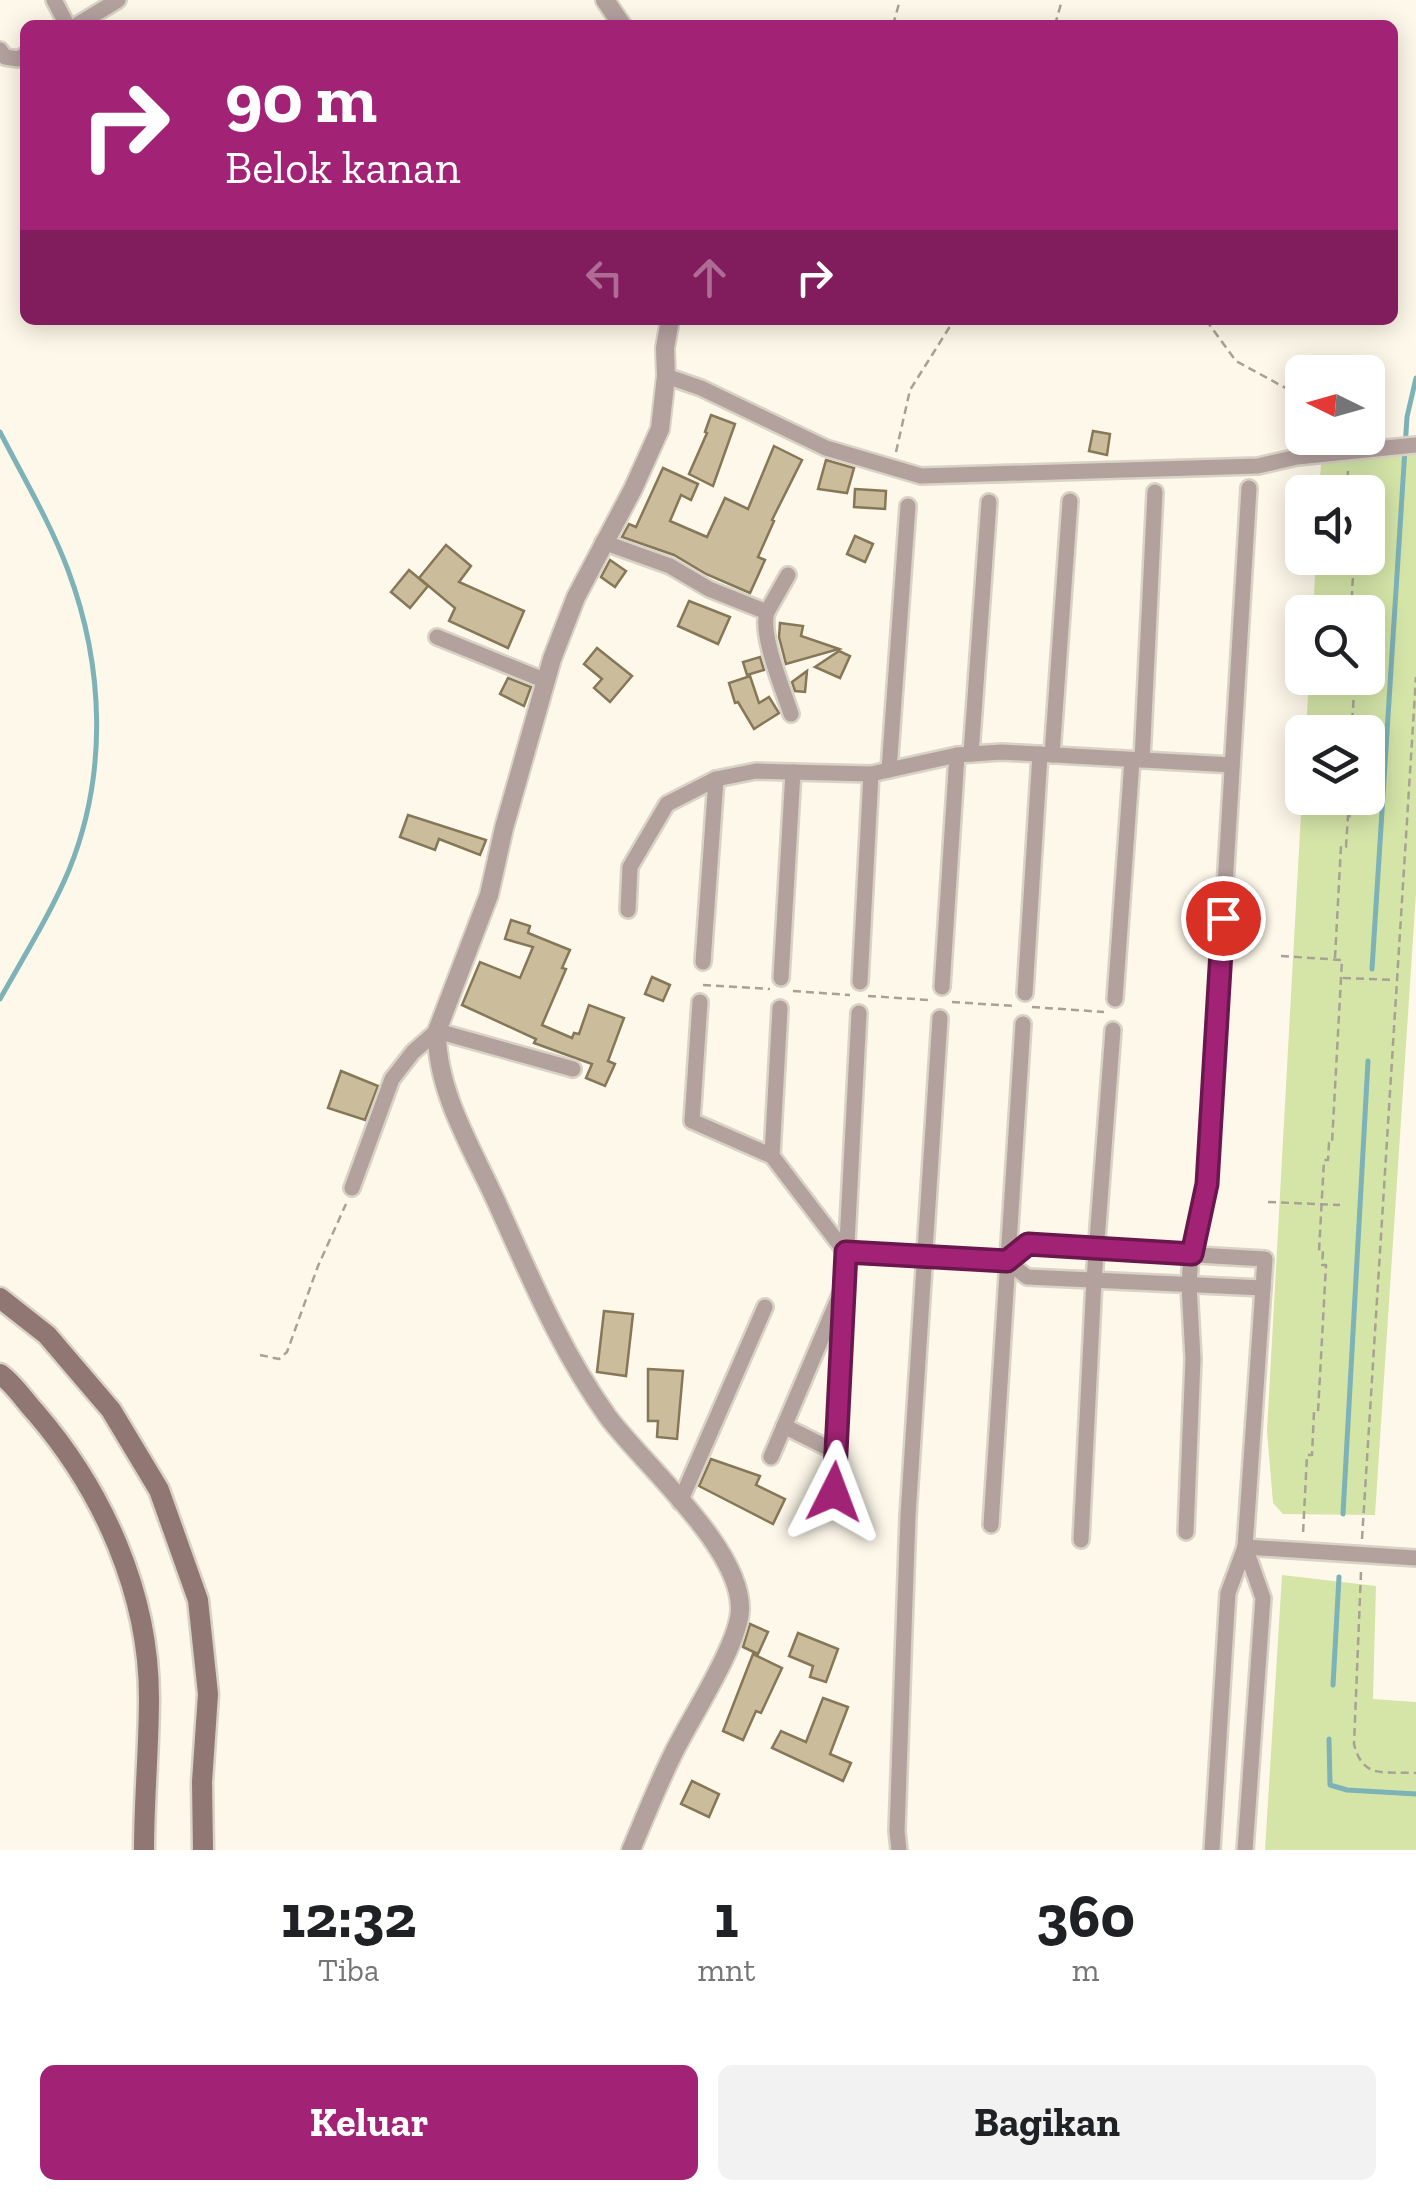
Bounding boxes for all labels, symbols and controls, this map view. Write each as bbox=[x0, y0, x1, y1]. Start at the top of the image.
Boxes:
text: 90 m bbox=[225, 56, 377, 140]
icon: right bbox=[60, 60, 190, 190]
text: Belok kanan bbox=[225, 141, 460, 195]
icon: left bbox=[577, 250, 632, 305]
icon: ahead bbox=[682, 250, 737, 305]
icon: right bbox=[787, 250, 842, 305]
north arrow bbox=[1285, 355, 1385, 455]
map controls bbox=[1285, 355, 1385, 815]
button: sound bbox=[1285, 475, 1385, 575]
button: search bbox=[1285, 595, 1385, 695]
button: layers bbox=[1285, 715, 1385, 815]
pin bbox=[1181, 876, 1266, 961]
icon: arrive bbox=[1196, 891, 1251, 946]
position arrow bbox=[782, 1440, 886, 1544]
text: 12:32 bbox=[281, 1880, 417, 1952]
text: 1 bbox=[714, 1880, 739, 1952]
text: 360 bbox=[1036, 1880, 1135, 1952]
text: Tiba bbox=[318, 1951, 379, 1989]
text: mnt bbox=[697, 1951, 755, 1989]
text: m bbox=[1072, 1951, 1099, 1989]
button: Keluar bbox=[40, 2065, 698, 2180]
button: Bagikan bbox=[718, 2065, 1376, 2180]

